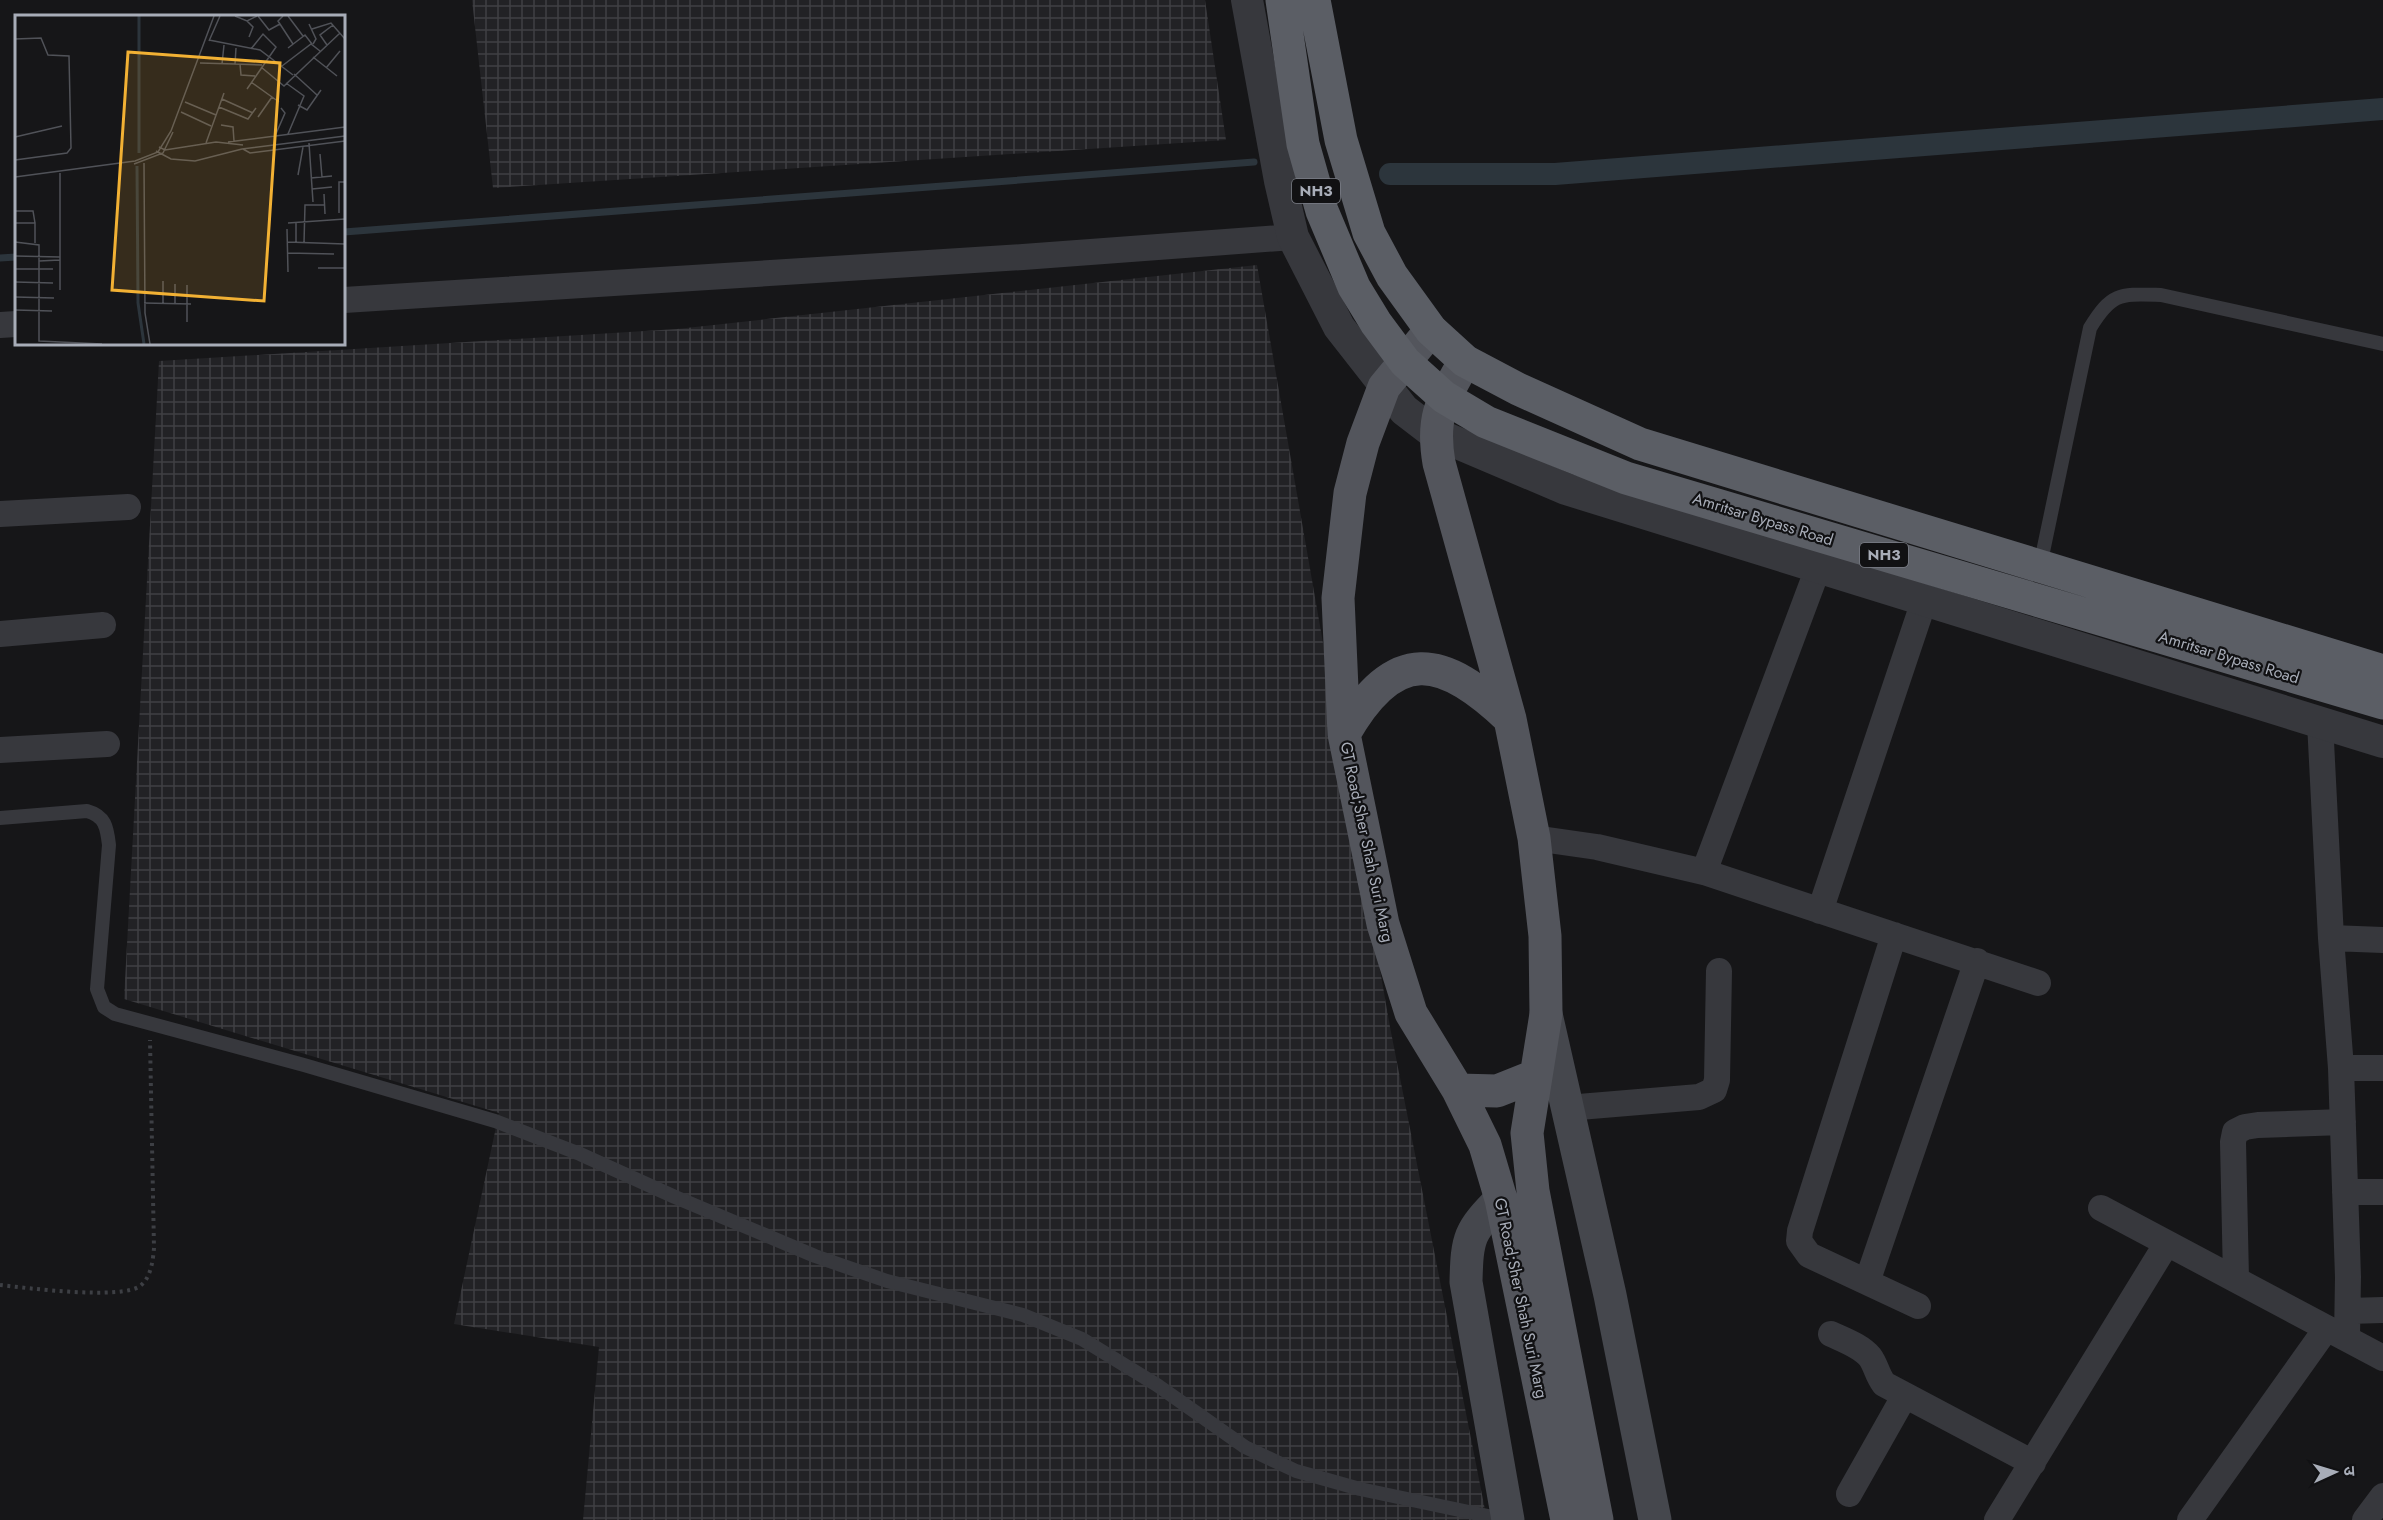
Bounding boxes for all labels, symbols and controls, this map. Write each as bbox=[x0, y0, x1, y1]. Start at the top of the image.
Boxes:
inset map bbox=[15, 15, 345, 345]
road number: NH3 bbox=[1292, 179, 1340, 203]
street label: Amritsar Bypass Road bbox=[1690, 487, 1836, 551]
road number: NH3 bbox=[1860, 543, 1908, 567]
street label: Amritsar Bypass Road bbox=[2156, 625, 2302, 689]
street label: GT Road;Sher Shah Suri Marg bbox=[1335, 740, 1399, 944]
street label: GT Road;Sher Shah Suri Marg bbox=[1489, 1196, 1553, 1400]
north arrow bbox=[2305, 1442, 2365, 1502]
text: उ bbox=[2338, 1466, 2361, 1477]

